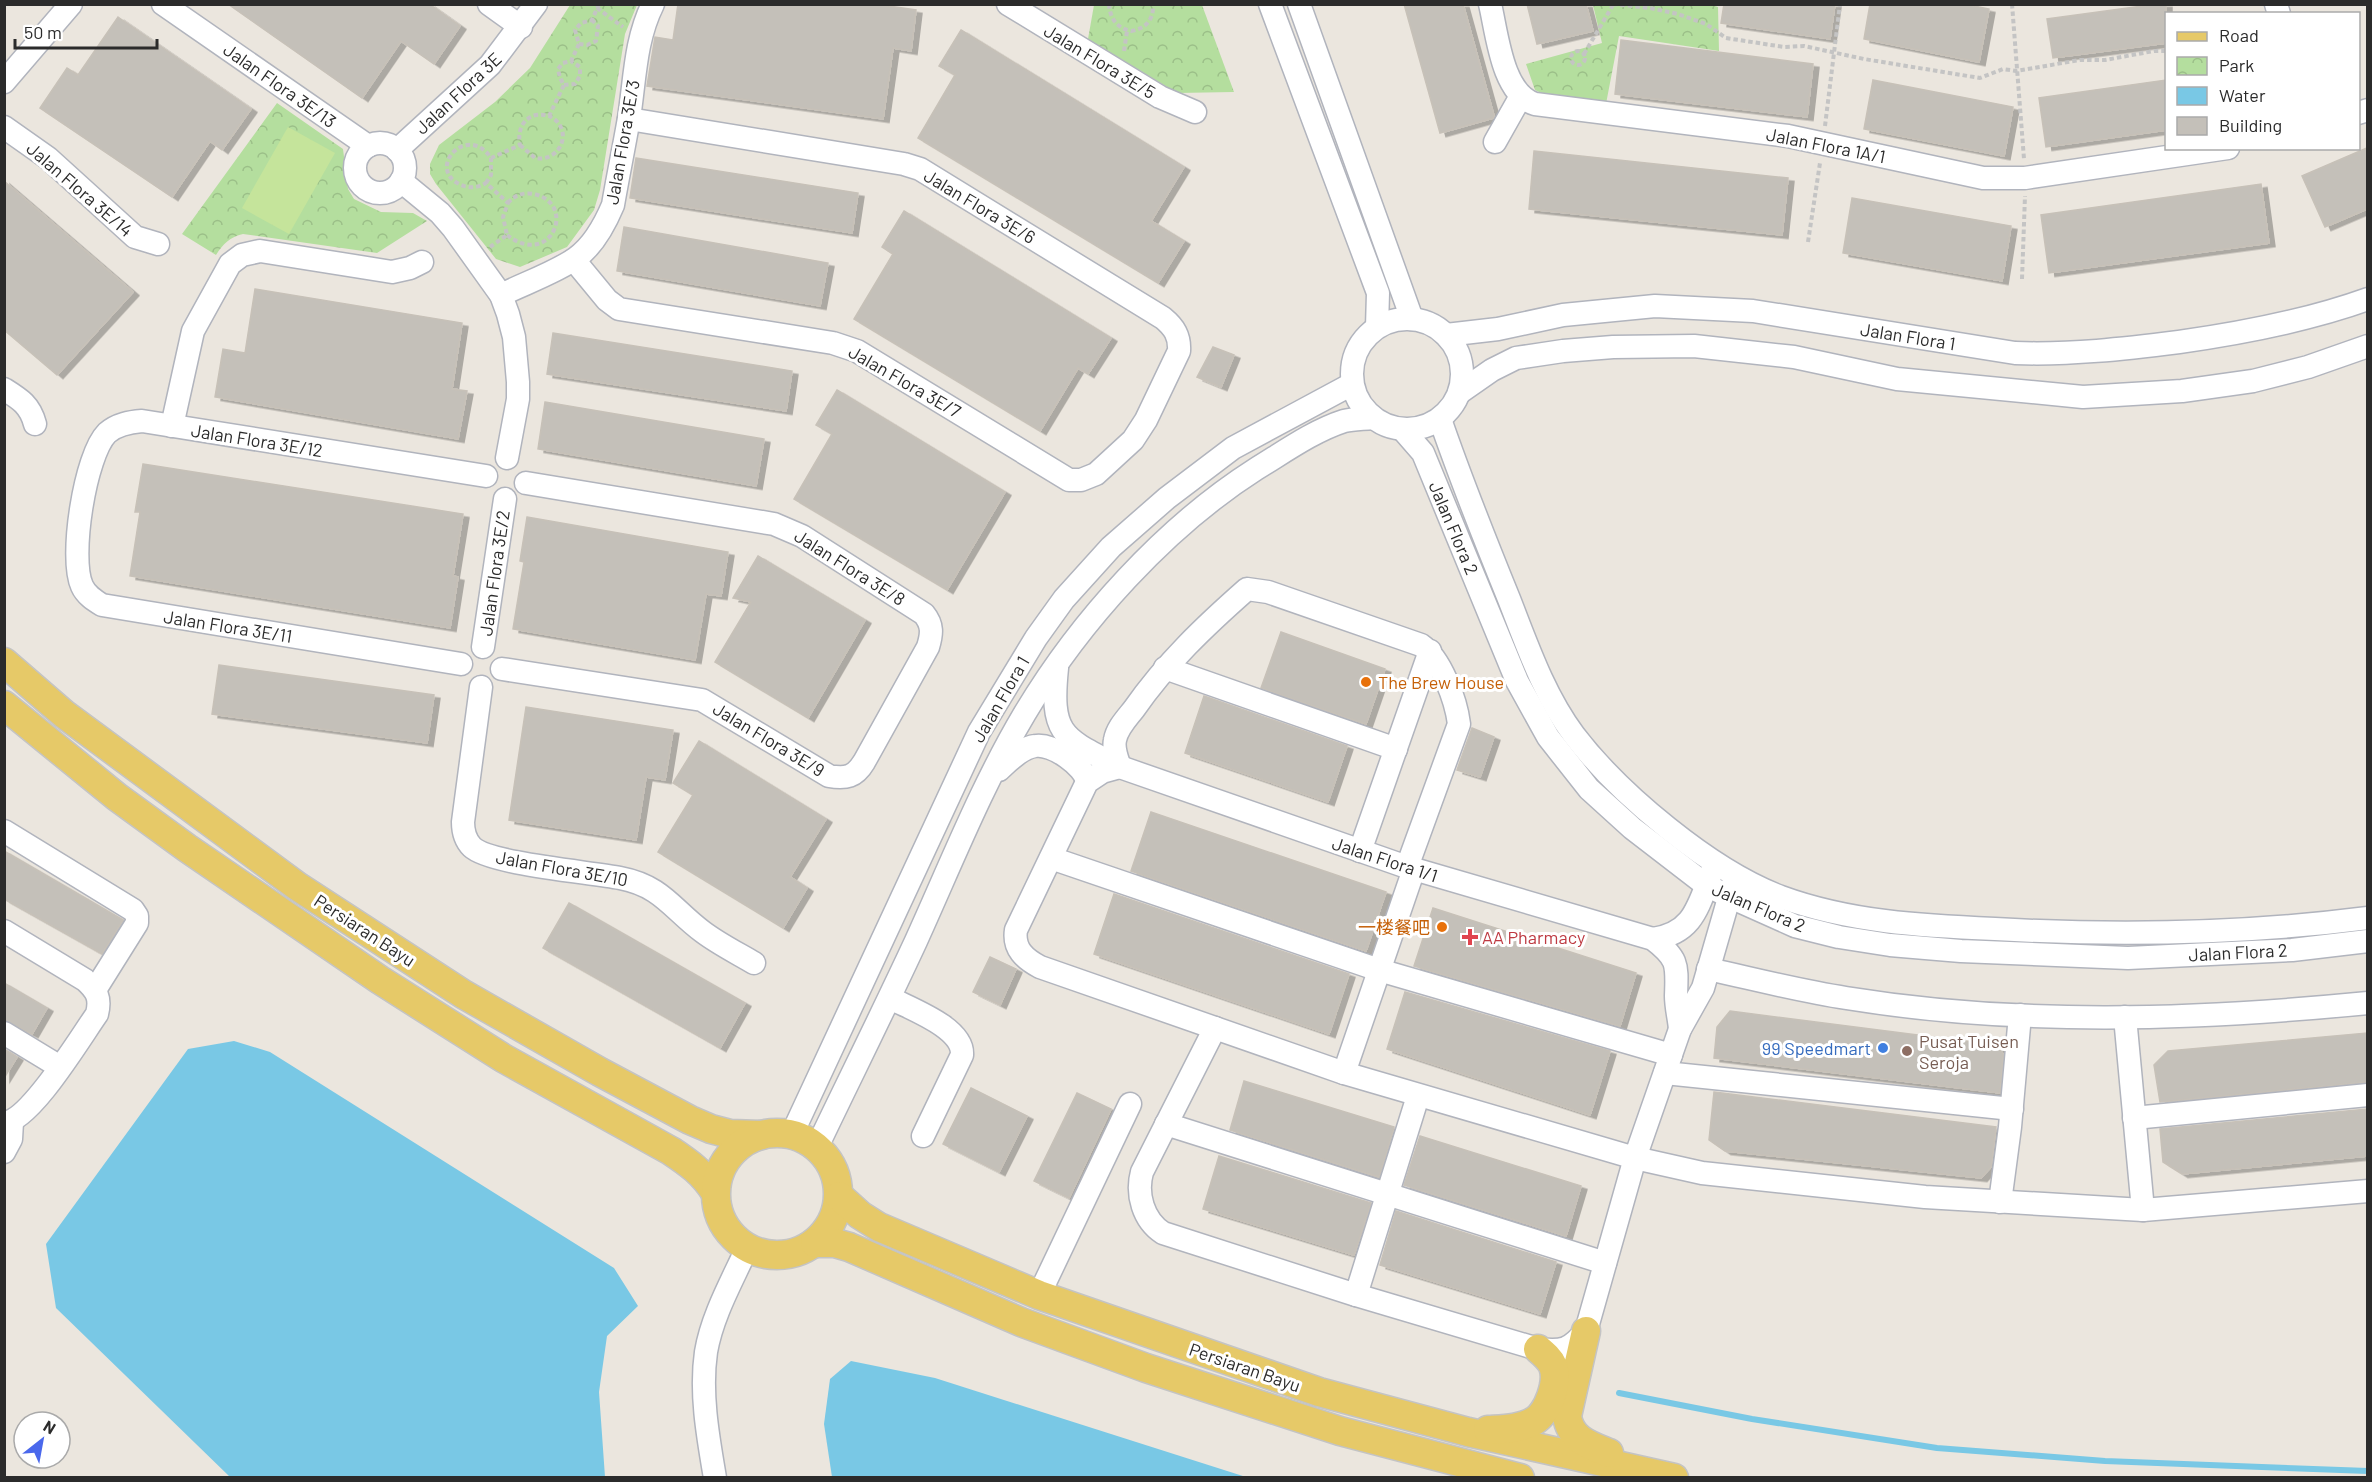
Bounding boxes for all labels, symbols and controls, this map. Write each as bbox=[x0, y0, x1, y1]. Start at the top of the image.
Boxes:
scale bar bbox=[15, 12, 158, 50]
legend bbox=[2165, 12, 2360, 150]
street label: Jalan Flora 3E/5 bbox=[1040, 19, 1160, 103]
text: 50 m bbox=[24, 21, 62, 43]
text: Road bbox=[2219, 24, 2259, 46]
street label: Jalan Flora 3E/13 bbox=[219, 38, 341, 132]
street label: Jalan Flora 3E bbox=[410, 47, 506, 139]
text: Park bbox=[2219, 54, 2254, 76]
street label: Jalan Flora 3E/3 bbox=[600, 78, 644, 206]
text: Water bbox=[2219, 84, 2266, 106]
text: Building bbox=[2219, 114, 2282, 136]
street label: Jalan Flora 1A/1 bbox=[1765, 123, 1887, 167]
street label: Jalan Flora 3E/14 bbox=[22, 137, 138, 241]
street label: Jalan Flora 3E/6 bbox=[920, 164, 1040, 248]
street label: Jalan Flora 1 bbox=[1859, 318, 1957, 354]
street label: Jalan Flora 3E/7 bbox=[845, 340, 965, 422]
street label: Jalan Flora 3E/12 bbox=[190, 419, 324, 461]
street label: Jalan Flora 2 bbox=[1424, 478, 1484, 578]
street label: Jalan Flora 3E/2 bbox=[474, 509, 514, 637]
street label: Jalan Flora 3E/8 bbox=[791, 524, 909, 610]
street label: Jalan Flora 3E/11 bbox=[162, 605, 294, 647]
street label: Jalan Flora 1 bbox=[966, 652, 1034, 746]
place label: The Brew House bbox=[1378, 671, 1504, 693]
marker: The Brew House bbox=[1359, 675, 1373, 689]
street label: Jalan Flora 3E/9 bbox=[709, 697, 829, 781]
street label: Jalan Flora 1/1 bbox=[1330, 832, 1440, 886]
street label: Jalan Flora 3E/10 bbox=[494, 846, 630, 890]
street label: Jalan Flora 2 bbox=[1709, 877, 1809, 937]
street label: Persiaran Bayu bbox=[310, 889, 420, 971]
place label: 一楼餐吧 bbox=[1358, 916, 1430, 938]
marker: 一楼餐吧 bbox=[1435, 920, 1449, 934]
place label: AA Pharmacy bbox=[1482, 926, 1585, 948]
marker: AA Pharmacy bbox=[1463, 930, 1477, 944]
street label: Jalan Flora 2 bbox=[2188, 938, 2288, 966]
place label: Pusat Tuisen Seroja bbox=[1919, 1030, 2019, 1073]
place label: 99 Speedmart bbox=[1762, 1037, 1871, 1059]
marker: 99 Speedmart bbox=[1876, 1041, 1890, 1055]
marker: Pusat Tuisen Seroja bbox=[1900, 1044, 1914, 1058]
street label: Persiaran Bayu bbox=[1187, 1338, 1303, 1396]
north arrow bbox=[12, 1410, 72, 1470]
text: N bbox=[41, 1416, 59, 1438]

